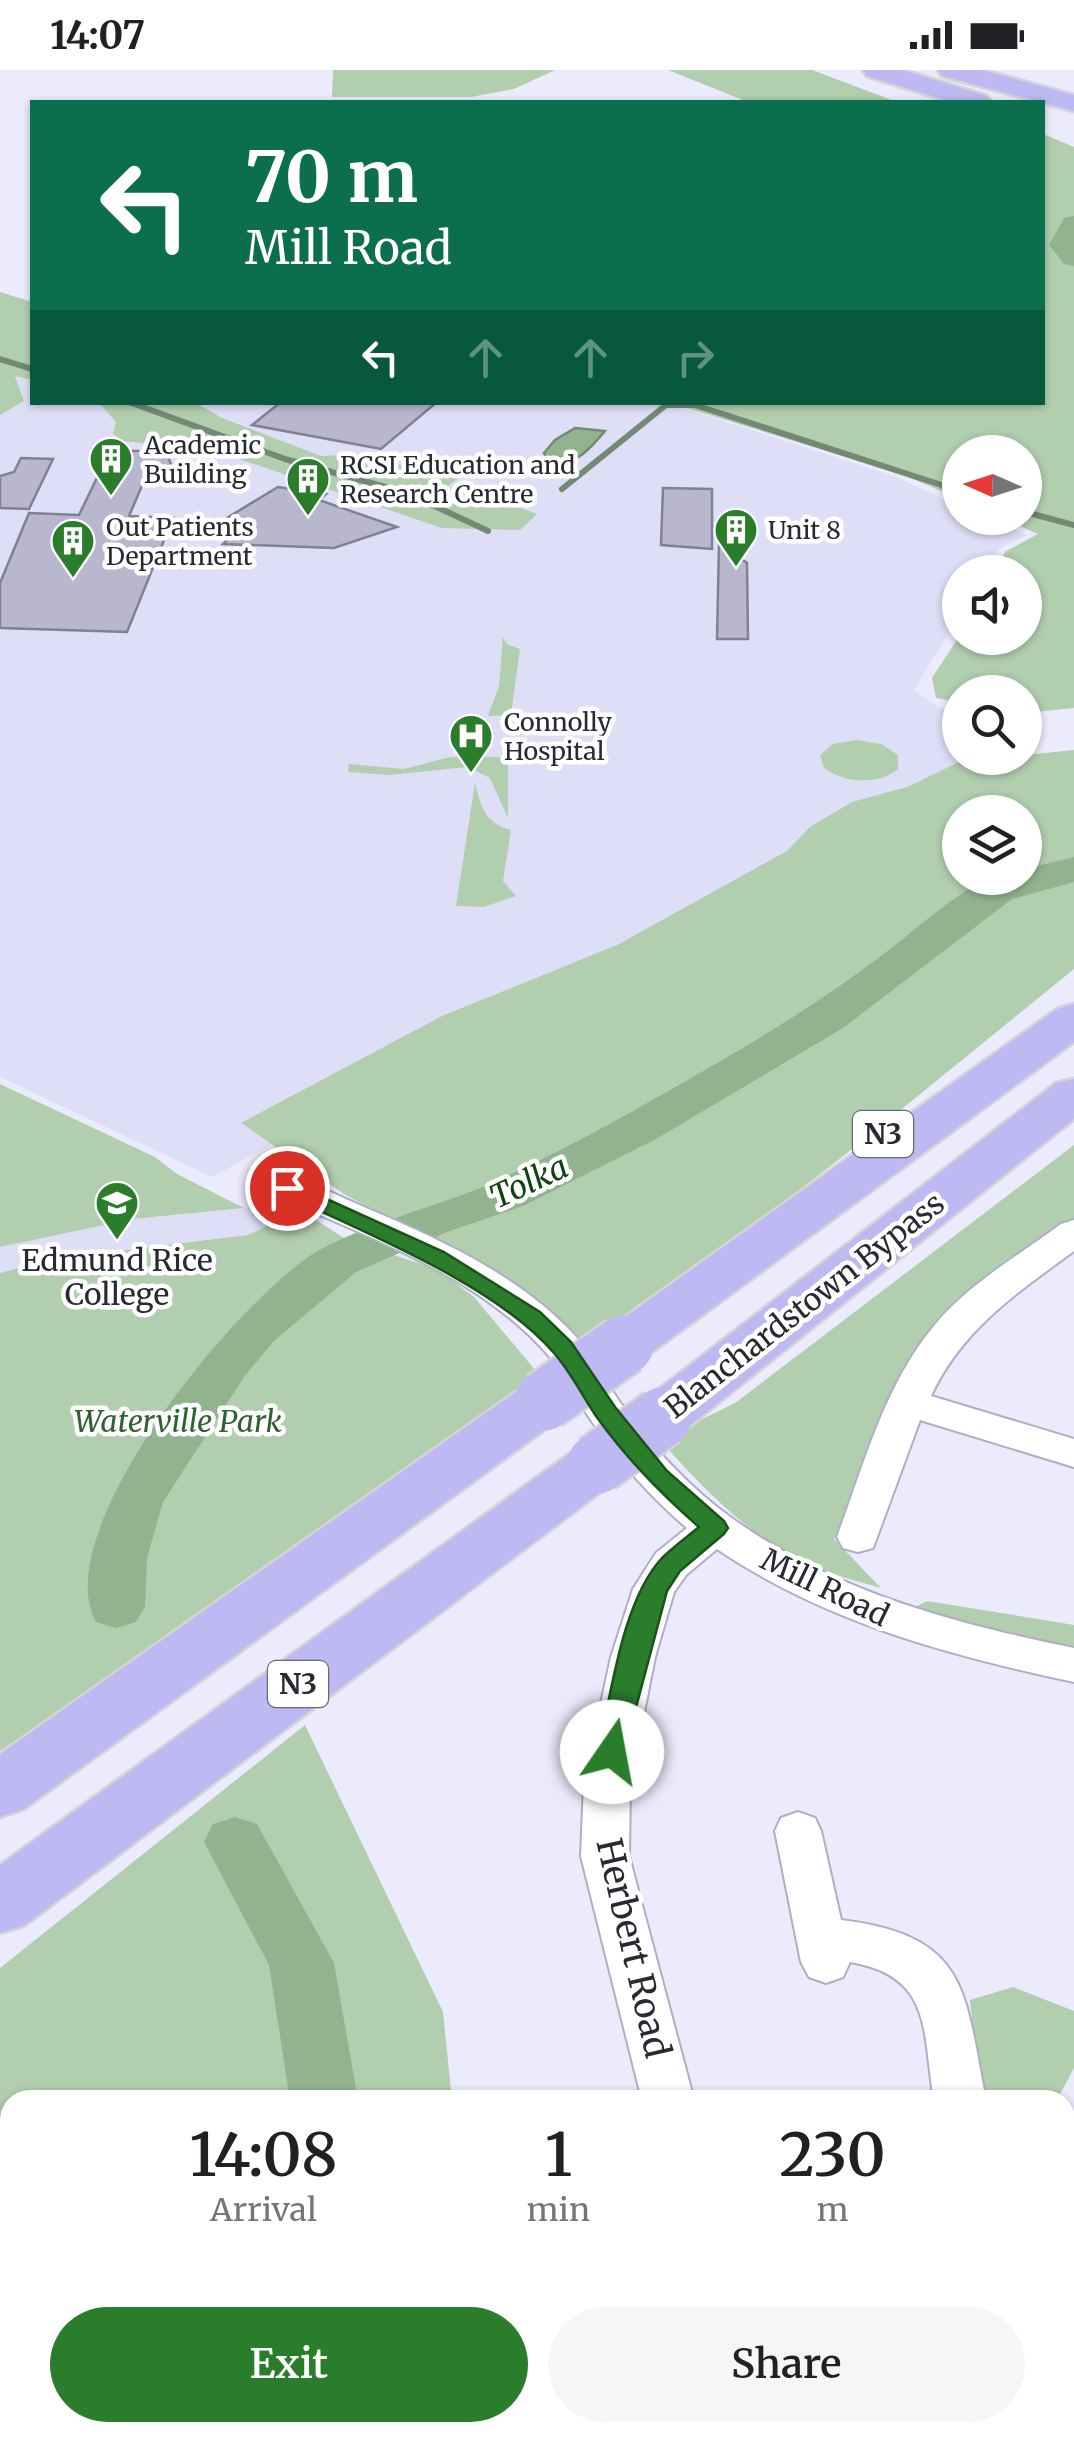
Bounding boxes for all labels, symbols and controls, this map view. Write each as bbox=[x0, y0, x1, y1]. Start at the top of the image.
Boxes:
text: 14:07 bbox=[50, 12, 145, 59]
text: 70 m bbox=[245, 133, 418, 221]
icon: left bbox=[80, 140, 210, 270]
text: Mill Road bbox=[245, 220, 452, 276]
icon: left bbox=[353, 330, 408, 385]
icon: ahead bbox=[458, 330, 513, 385]
icon: ahead bbox=[563, 330, 618, 385]
icon: right bbox=[668, 330, 723, 385]
place label: Academic Building bbox=[143, 429, 261, 490]
north arrow bbox=[942, 435, 1042, 535]
map controls bbox=[942, 435, 1042, 895]
building icon: Academic Building bbox=[88, 436, 134, 497]
place label: RCSI Education and Research Centre bbox=[340, 449, 575, 510]
building icon: RCSI Education and Research Centre bbox=[285, 456, 331, 517]
building icon: Unit 8 bbox=[713, 507, 759, 568]
place label: Out Patients Department bbox=[106, 511, 254, 572]
place label: Unit 8 bbox=[768, 514, 841, 546]
building icon: Out Patients Department bbox=[50, 518, 96, 579]
button: sound bbox=[942, 555, 1042, 655]
button: search bbox=[942, 675, 1042, 775]
place label: Connolly Hospital bbox=[504, 706, 612, 767]
hospital icon: Connolly Hospital bbox=[448, 713, 494, 774]
button: layers bbox=[942, 795, 1042, 895]
road number: N3 bbox=[853, 1111, 913, 1157]
pin bbox=[245, 1146, 330, 1231]
water label: Tolka bbox=[484, 1147, 574, 1217]
icon: arrive bbox=[260, 1161, 315, 1216]
school or university icon: Edmund Rice College bbox=[94, 1180, 140, 1241]
street label: Blanchardstown Bypass bbox=[656, 1184, 952, 1426]
place label: Edmund Rice College bbox=[21, 1241, 213, 1313]
park label: Waterville Park bbox=[74, 1402, 283, 1440]
street label: Mill Road bbox=[755, 1540, 895, 1634]
road number: N3 bbox=[268, 1661, 328, 1707]
position arrow bbox=[560, 1700, 664, 1804]
street label: Herbert Road bbox=[586, 1834, 680, 2062]
text: 14:08 bbox=[189, 2117, 338, 2192]
text: 1 bbox=[545, 2117, 572, 2192]
text: 230 bbox=[779, 2117, 886, 2192]
text: Arrival bbox=[210, 2190, 317, 2230]
text: min bbox=[527, 2190, 590, 2230]
text: m bbox=[817, 2190, 848, 2230]
button: Exit bbox=[50, 2307, 528, 2422]
button: Share bbox=[548, 2307, 1025, 2422]

